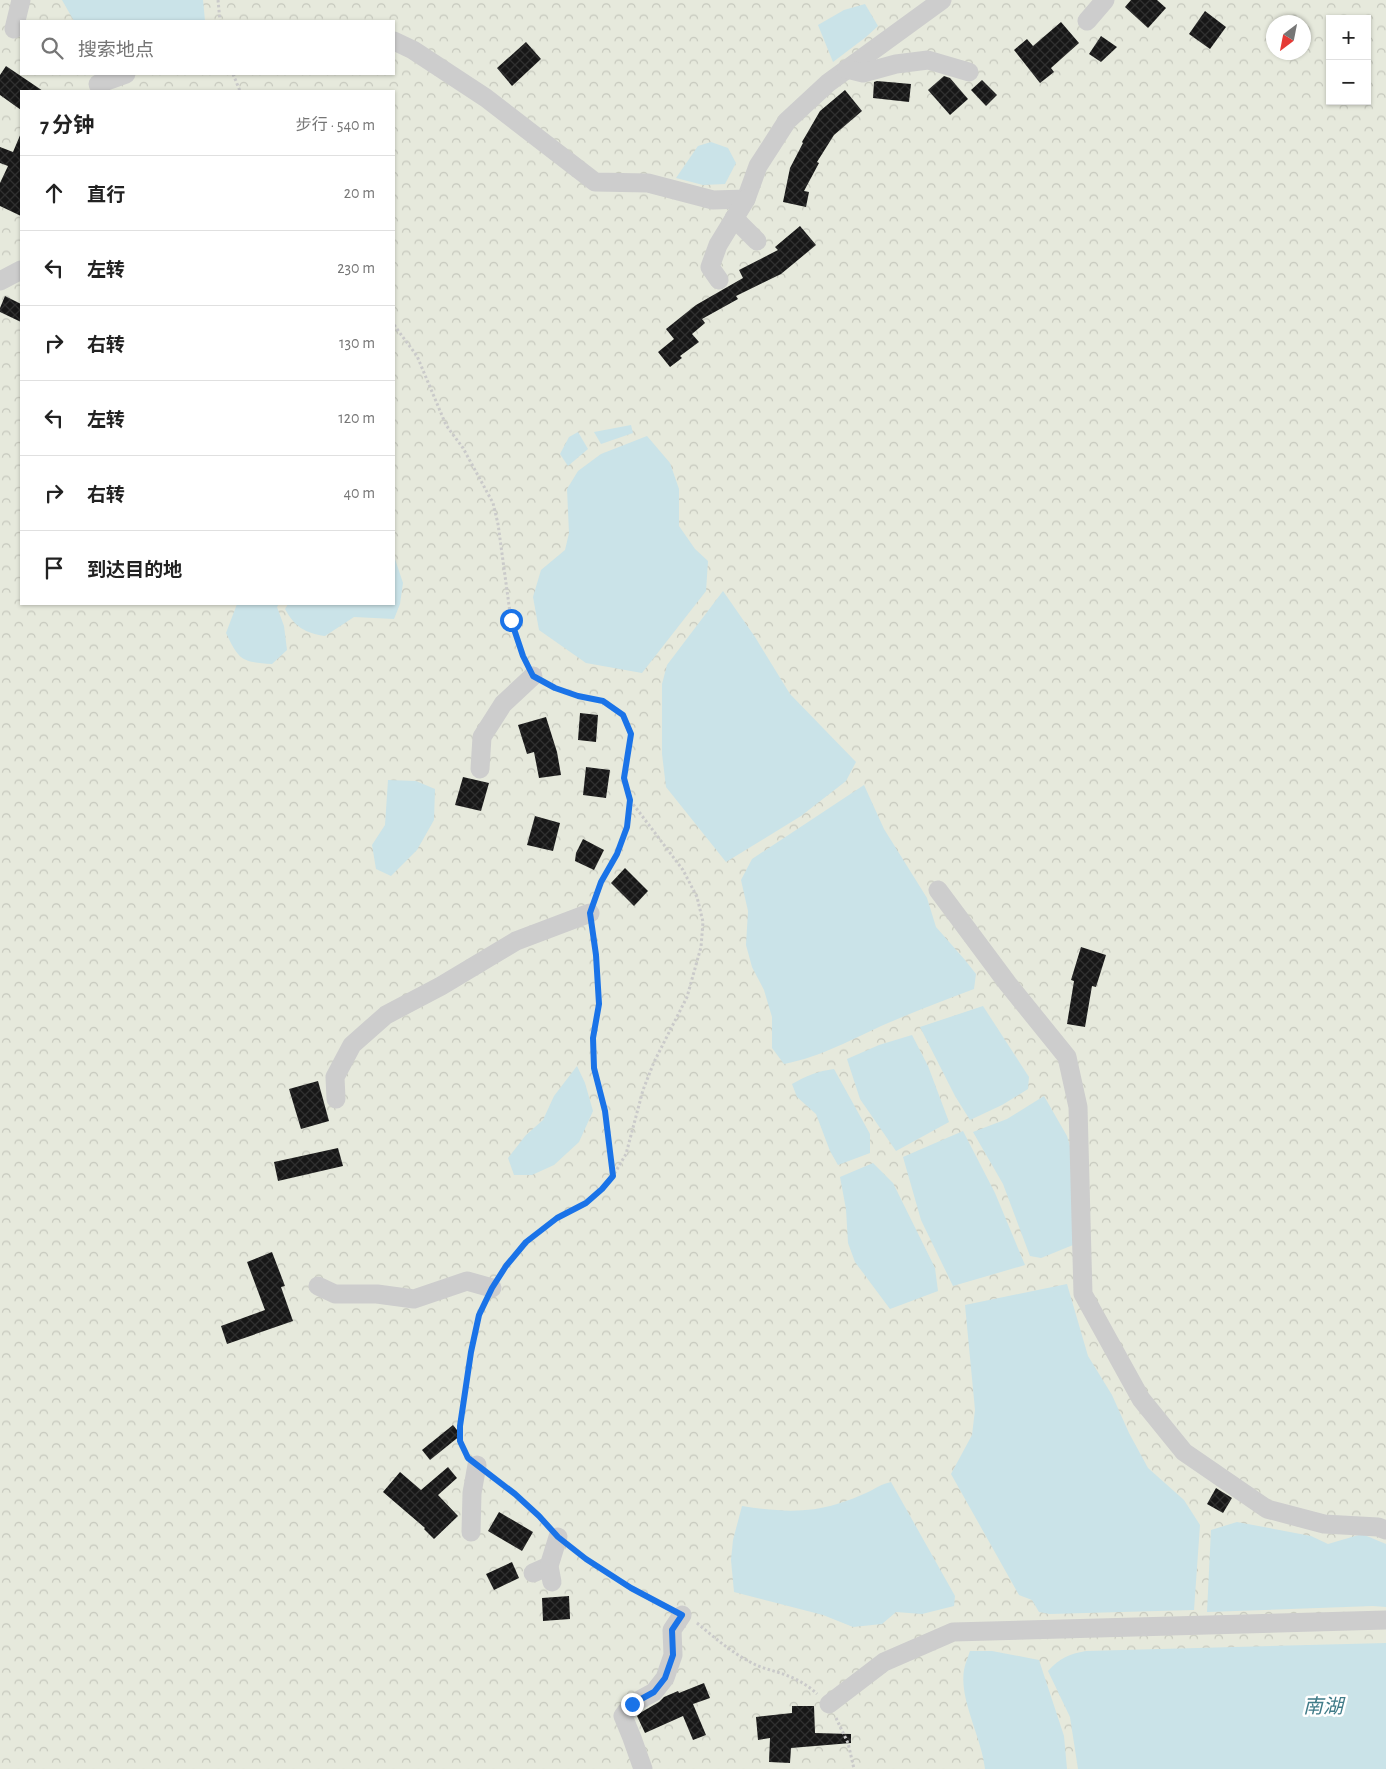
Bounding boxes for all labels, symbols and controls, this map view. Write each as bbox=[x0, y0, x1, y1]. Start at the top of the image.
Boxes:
north arrow bbox=[1266, 15, 1311, 60]
map controls bbox=[1326, 15, 1371, 105]
button: + bbox=[1326, 15, 1371, 60]
search box bbox=[20, 20, 395, 75]
icon: search bbox=[38, 34, 66, 62]
text: 搜索地点 bbox=[78, 41, 154, 60]
button: − bbox=[1326, 60, 1371, 105]
text: 7 分钟 bbox=[40, 115, 94, 136]
text: 步行 · 540 m bbox=[296, 117, 375, 133]
icon: ahead bbox=[40, 179, 68, 207]
text: 20 m bbox=[344, 185, 375, 201]
text: 直行 bbox=[87, 186, 125, 205]
icon: left bbox=[40, 254, 68, 282]
text: 230 m bbox=[337, 260, 375, 276]
text: 左转 bbox=[87, 261, 125, 280]
icon: right bbox=[40, 329, 68, 357]
text: 130 m bbox=[339, 335, 375, 351]
text: 右转 bbox=[87, 336, 125, 355]
icon: left bbox=[40, 404, 68, 432]
text: 120 m bbox=[338, 410, 375, 426]
text: 左转 bbox=[87, 411, 125, 430]
icon: right bbox=[40, 479, 68, 507]
text: 40 m bbox=[343, 485, 375, 501]
text: 右转 bbox=[87, 486, 125, 505]
icon: arrive bbox=[40, 554, 68, 582]
text: 到达目的地 bbox=[87, 561, 182, 580]
route start bbox=[500, 609, 523, 632]
route end bbox=[621, 1693, 644, 1716]
water label: 南湖 bbox=[1303, 1696, 1346, 1717]

